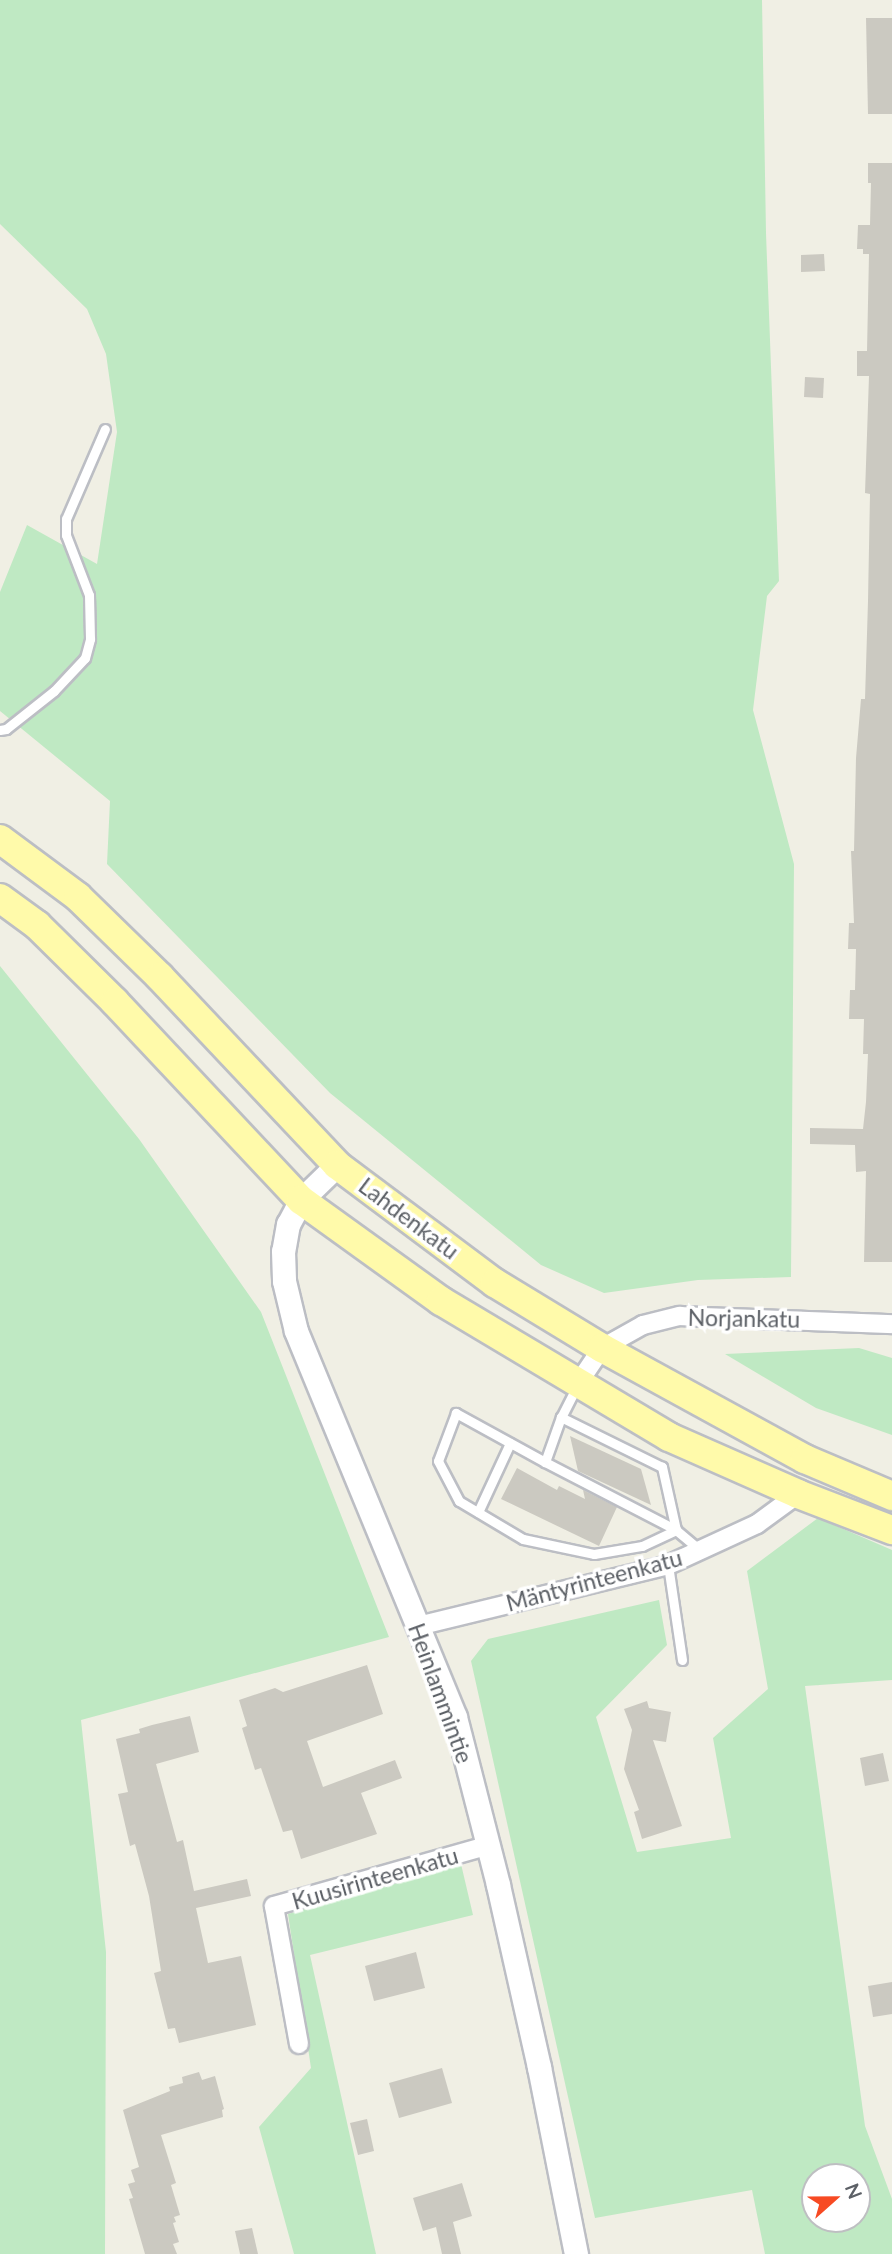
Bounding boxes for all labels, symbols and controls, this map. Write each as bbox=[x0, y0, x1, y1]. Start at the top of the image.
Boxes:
street label: Lahdenkatu bbox=[354, 1171, 464, 1265]
street label: Norjankatu bbox=[688, 1303, 800, 1333]
street label: Mäntyrinteenkatu bbox=[503, 1543, 685, 1617]
street label: Heinlammintie bbox=[403, 1619, 479, 1767]
street label: Kuusirinteenkatu bbox=[289, 1841, 461, 1915]
north arrow bbox=[801, 2163, 871, 2233]
text: N bbox=[841, 2180, 868, 2202]

